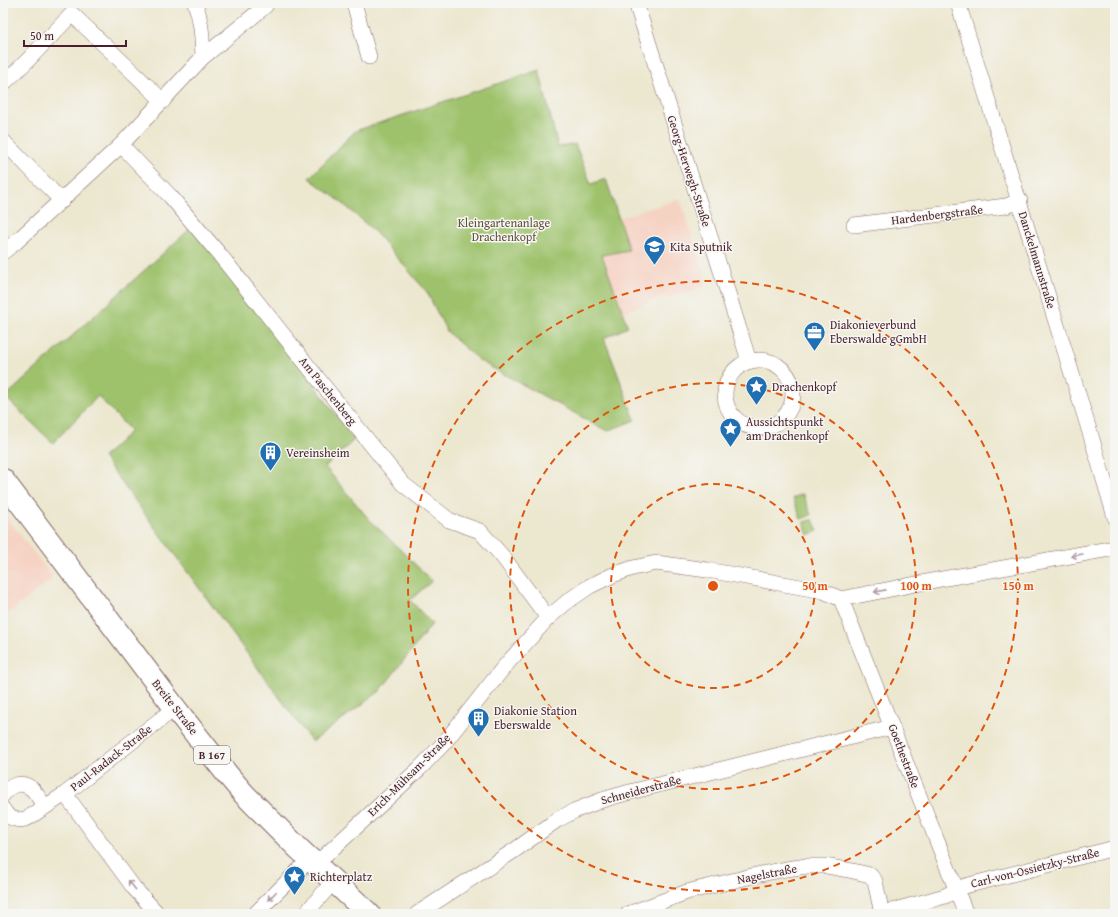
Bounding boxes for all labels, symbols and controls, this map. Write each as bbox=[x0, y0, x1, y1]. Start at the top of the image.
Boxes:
scale bar bbox=[24, 22, 126, 48]
text: 50 m bbox=[30, 27, 54, 44]
street label: Georg-Herwegh-Straße bbox=[663, 113, 716, 229]
street label: Hardenbergstraße bbox=[890, 200, 984, 229]
street label: Danckelmannstraße bbox=[1015, 209, 1060, 311]
park label: Kleingartenanlage Drachenkopf bbox=[458, 214, 551, 245]
school or university icon: Kita Sputnik bbox=[641, 234, 667, 267]
place label: Kita Sputnik bbox=[670, 238, 733, 255]
place label: Diakonieverbund Eberswalde gGmbH bbox=[830, 316, 927, 347]
office icon: Diakonieverbund Eberswalde gGmbH bbox=[801, 319, 827, 352]
street label: Am Paschenberg bbox=[295, 353, 361, 429]
place icon: Drachenkopf bbox=[743, 374, 769, 407]
place label: Drachenkopf bbox=[772, 378, 837, 395]
place label: Aussichtspunkt am Drachenkopf bbox=[746, 413, 830, 444]
place icon: Aussichtspunkt am Drachenkopf bbox=[717, 416, 743, 449]
building icon: Vereinsheim bbox=[257, 440, 283, 473]
place label: Vereinsheim bbox=[286, 444, 350, 461]
one-way arrow bbox=[1070, 551, 1083, 559]
text: 50 m bbox=[802, 577, 828, 594]
text: 100 m bbox=[900, 577, 933, 594]
text: 150 m bbox=[1002, 577, 1035, 594]
centre of rings bbox=[706, 579, 720, 593]
one-way arrow bbox=[874, 587, 887, 595]
street label: Breite Straße bbox=[148, 675, 203, 738]
place label: Diakonie Station Eberswalde bbox=[494, 702, 577, 733]
building icon: Diakonie Station Eberswalde bbox=[466, 705, 492, 738]
street label: Paul-Radack-Straße bbox=[66, 720, 155, 795]
street label: Goethestraße bbox=[884, 721, 925, 791]
street label: Erich-Mühsam-Straße bbox=[363, 729, 454, 820]
road number: B 167 bbox=[194, 746, 230, 764]
street label: Schneiderstraße bbox=[599, 771, 683, 808]
street label: Carl-von-Ossietzky-Straße bbox=[969, 843, 1101, 892]
street label: Nagelstraße bbox=[736, 859, 799, 888]
place icon: Richterplatz bbox=[281, 864, 307, 897]
place label: Richterplatz bbox=[310, 868, 372, 885]
one-way arrow bbox=[128, 880, 136, 891]
one-way arrow bbox=[268, 891, 277, 901]

